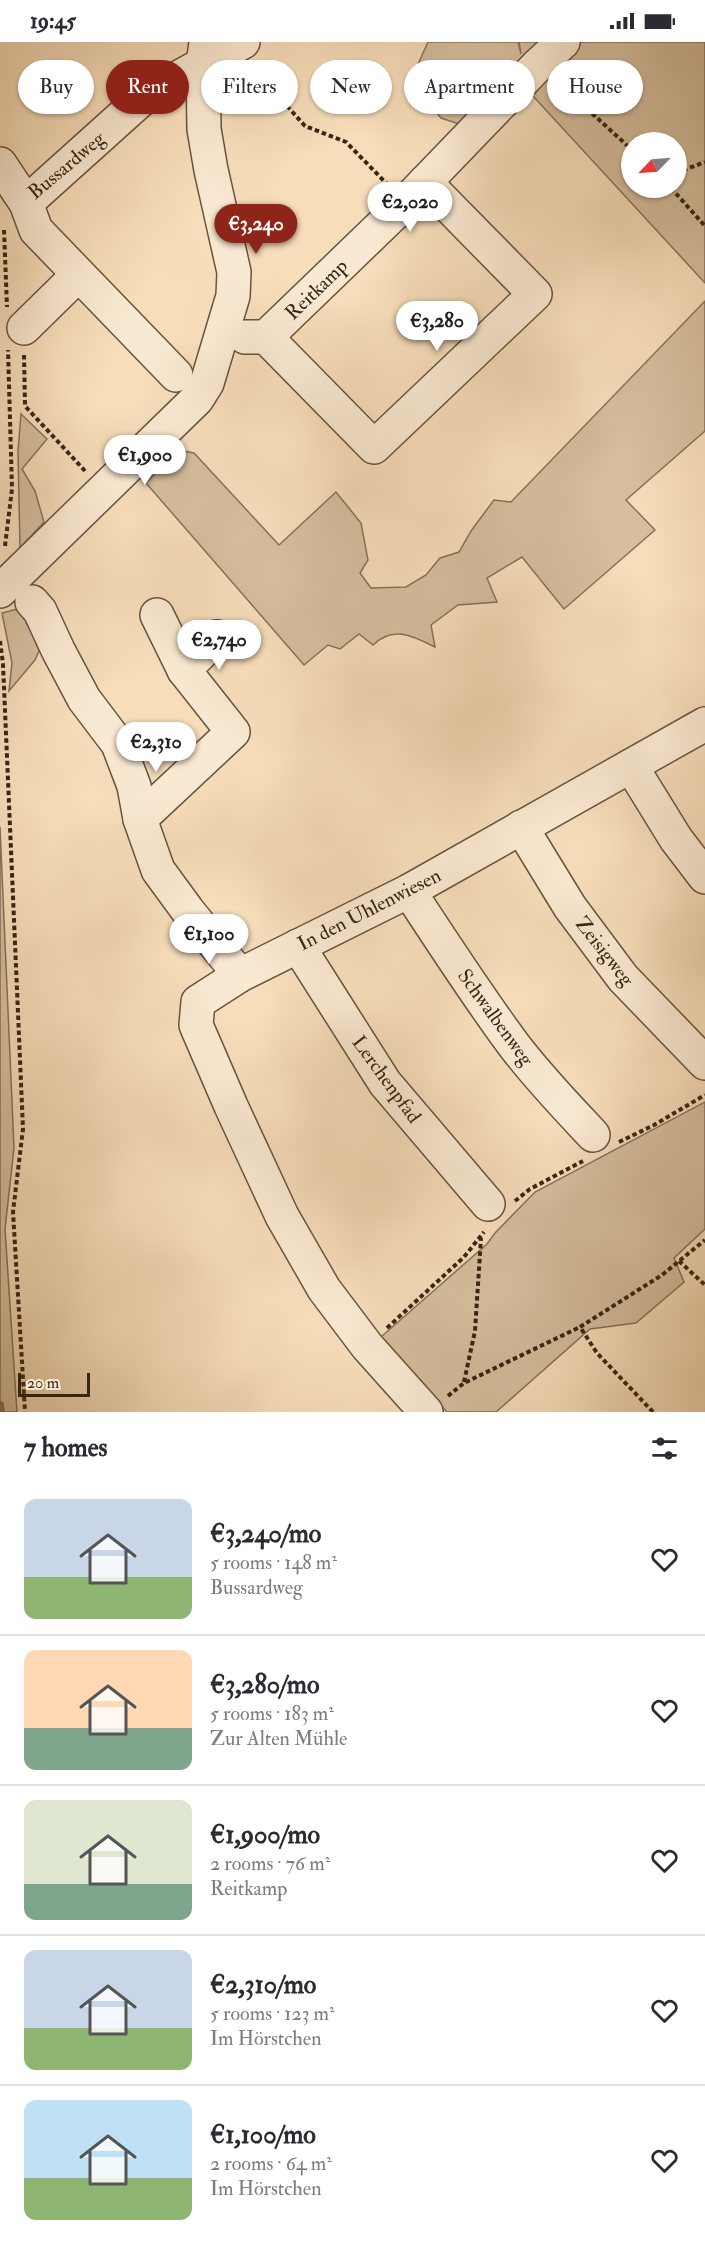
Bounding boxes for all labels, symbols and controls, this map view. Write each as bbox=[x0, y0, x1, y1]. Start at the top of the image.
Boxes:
text: 19:45 bbox=[30, 7, 76, 35]
chip: Buy bbox=[18, 60, 94, 114]
chip: Rent bbox=[106, 60, 189, 114]
chip: Filters bbox=[201, 60, 298, 114]
chip: New bbox=[310, 60, 392, 114]
chip: Apartment bbox=[404, 60, 535, 114]
chip: House bbox=[547, 60, 643, 114]
street label: Bussardweg bbox=[23, 125, 111, 205]
north arrow bbox=[621, 132, 687, 198]
map controls bbox=[621, 132, 687, 198]
pin: €2,020 bbox=[361, 182, 459, 233]
text: €2,020 bbox=[381, 189, 439, 214]
pin: €3,240 bbox=[207, 204, 305, 255]
text: €3,240 bbox=[228, 211, 284, 236]
street label: Reitkamp bbox=[280, 253, 354, 326]
pin: €3,280 bbox=[388, 301, 486, 352]
text: €3,280 bbox=[410, 308, 464, 333]
pin: €1,900 bbox=[96, 435, 194, 486]
text: €1,900 bbox=[118, 442, 172, 467]
pin: €2,740 bbox=[170, 620, 268, 671]
text: €2,740 bbox=[191, 627, 247, 652]
pin: €2,310 bbox=[107, 722, 205, 773]
text: €2,310 bbox=[130, 729, 182, 754]
street label: In den Uhlenwiesen bbox=[293, 863, 445, 956]
street label: Zeisigweg bbox=[570, 912, 640, 992]
pin: €1,100 bbox=[160, 914, 258, 965]
text: €1,100 bbox=[183, 921, 235, 946]
street label: Schwalbenweg bbox=[452, 964, 540, 1072]
street label: Lerchenpfad bbox=[346, 1031, 427, 1129]
scale bar bbox=[18, 1370, 90, 1398]
text: 20 m bbox=[27, 1373, 59, 1393]
text: 7 homes bbox=[24, 1432, 107, 1464]
icon: filters bbox=[648, 1432, 681, 1465]
text: €3,240/mo bbox=[210, 1518, 321, 1550]
icon: home bbox=[72, 1523, 144, 1595]
icon: heart bbox=[648, 1543, 681, 1576]
text: 5 rooms · 148 m² bbox=[210, 1550, 337, 1575]
text: Bussardweg bbox=[210, 1575, 303, 1600]
text: €3,280/mo bbox=[210, 1669, 319, 1701]
icon: home bbox=[72, 1674, 144, 1746]
icon: heart bbox=[648, 1694, 681, 1727]
text: 5 rooms · 183 m² bbox=[210, 1701, 334, 1726]
text: Zur Alten Mühle bbox=[210, 1726, 347, 1751]
text: €1,900/mo bbox=[210, 1819, 320, 1851]
icon: home bbox=[72, 1824, 144, 1896]
icon: heart bbox=[648, 1844, 681, 1877]
text: 2 rooms · 76 m² bbox=[210, 1851, 330, 1876]
text: Reitkamp bbox=[210, 1876, 287, 1901]
text: €2,310/mo bbox=[210, 1969, 316, 2001]
icon: home bbox=[72, 1974, 144, 2046]
icon: heart bbox=[648, 1994, 681, 2027]
text: 5 rooms · 123 m² bbox=[210, 2001, 335, 2026]
text: Im Hörstchen bbox=[210, 2026, 322, 2051]
text: €1,100/mo bbox=[210, 2119, 316, 2151]
icon: home bbox=[72, 2124, 144, 2196]
icon: heart bbox=[648, 2144, 681, 2177]
text: 2 rooms · 64 m² bbox=[210, 2151, 332, 2176]
text: Im Hörstchen bbox=[210, 2176, 322, 2201]

